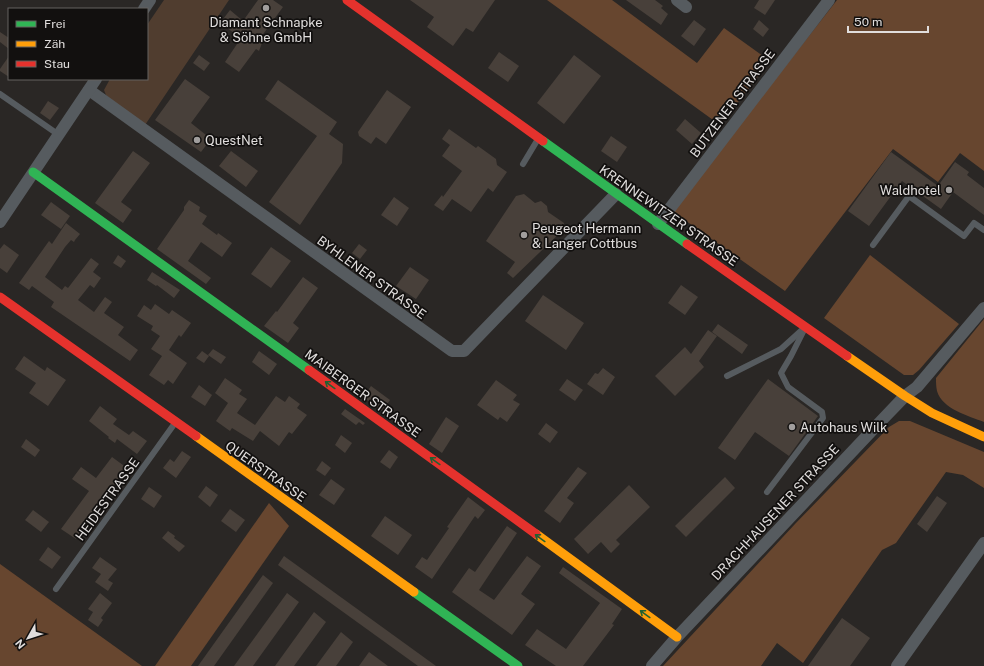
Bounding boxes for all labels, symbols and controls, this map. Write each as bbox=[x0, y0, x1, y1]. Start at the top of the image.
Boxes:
marker: Diamant Schnapke & Söhne GmbH bbox=[261, 3, 271, 13]
legend bbox=[8, 8, 148, 80]
scale bar bbox=[848, 8, 928, 34]
place label: Diamant Schnapke & Söhne GmbH bbox=[209, 15, 323, 45]
text: 50 m bbox=[854, 15, 882, 29]
text: Frei bbox=[44, 17, 66, 31]
text: Zäh bbox=[44, 37, 65, 51]
street label: BUTZENER STRASSE bbox=[687, 46, 778, 160]
text: Stau bbox=[44, 57, 70, 71]
place label: QuestNet bbox=[205, 133, 263, 148]
marker: QuestNet bbox=[192, 135, 202, 145]
street label: KRENNEWITZER STRASSE bbox=[597, 162, 741, 269]
place label: Waldhotel bbox=[880, 183, 941, 198]
marker: Waldhotel bbox=[944, 185, 954, 195]
place label: Peugeot Hermann & Langer Cottbus bbox=[532, 221, 641, 251]
marker: Peugeot Hermann & Langer Cottbus bbox=[519, 230, 529, 240]
street label: BYHLENER STRASSE bbox=[314, 233, 429, 322]
street label: MAIBERGER STRASSE bbox=[302, 346, 423, 440]
one-way arrow bbox=[324, 381, 335, 389]
place label: Autohaus Wilk bbox=[800, 420, 887, 435]
marker: Autohaus Wilk bbox=[787, 422, 797, 432]
street label: QUERSTRASSE bbox=[223, 438, 309, 505]
street label: DRACHHAUSENER STRASSE bbox=[709, 442, 842, 583]
street label: HEIDESTRASSE bbox=[72, 455, 142, 544]
one-way arrow bbox=[430, 457, 441, 465]
one-way arrow bbox=[535, 534, 546, 542]
one-way arrow bbox=[640, 610, 651, 619]
north arrow bbox=[8, 618, 48, 658]
text: N bbox=[13, 637, 28, 651]

